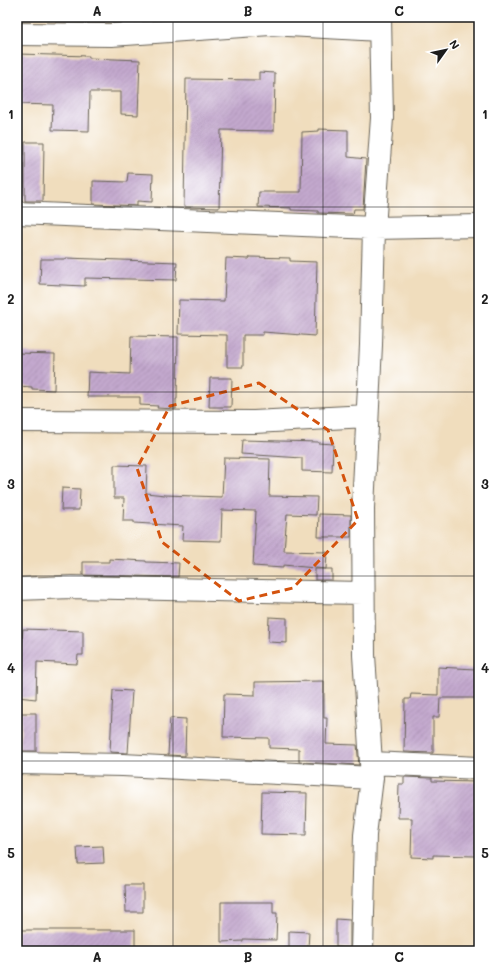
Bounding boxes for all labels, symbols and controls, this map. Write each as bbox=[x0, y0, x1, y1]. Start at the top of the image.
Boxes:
text: A bbox=[92, 2, 102, 19]
text: B bbox=[244, 2, 253, 19]
text: C bbox=[394, 2, 404, 19]
north arrow bbox=[426, 30, 466, 70]
text: N bbox=[446, 37, 463, 52]
text: 1 bbox=[8, 105, 14, 122]
text: 1 bbox=[482, 105, 488, 122]
text: 2 bbox=[7, 290, 15, 307]
text: 2 bbox=[481, 290, 489, 307]
text: 3 bbox=[7, 475, 15, 492]
text: 3 bbox=[481, 475, 489, 492]
text: 4 bbox=[7, 659, 15, 676]
text: 4 bbox=[481, 659, 489, 676]
text: 5 bbox=[7, 844, 15, 861]
text: 5 bbox=[481, 844, 489, 861]
text: A bbox=[92, 948, 102, 965]
text: B bbox=[244, 948, 253, 965]
text: C bbox=[394, 948, 404, 965]

